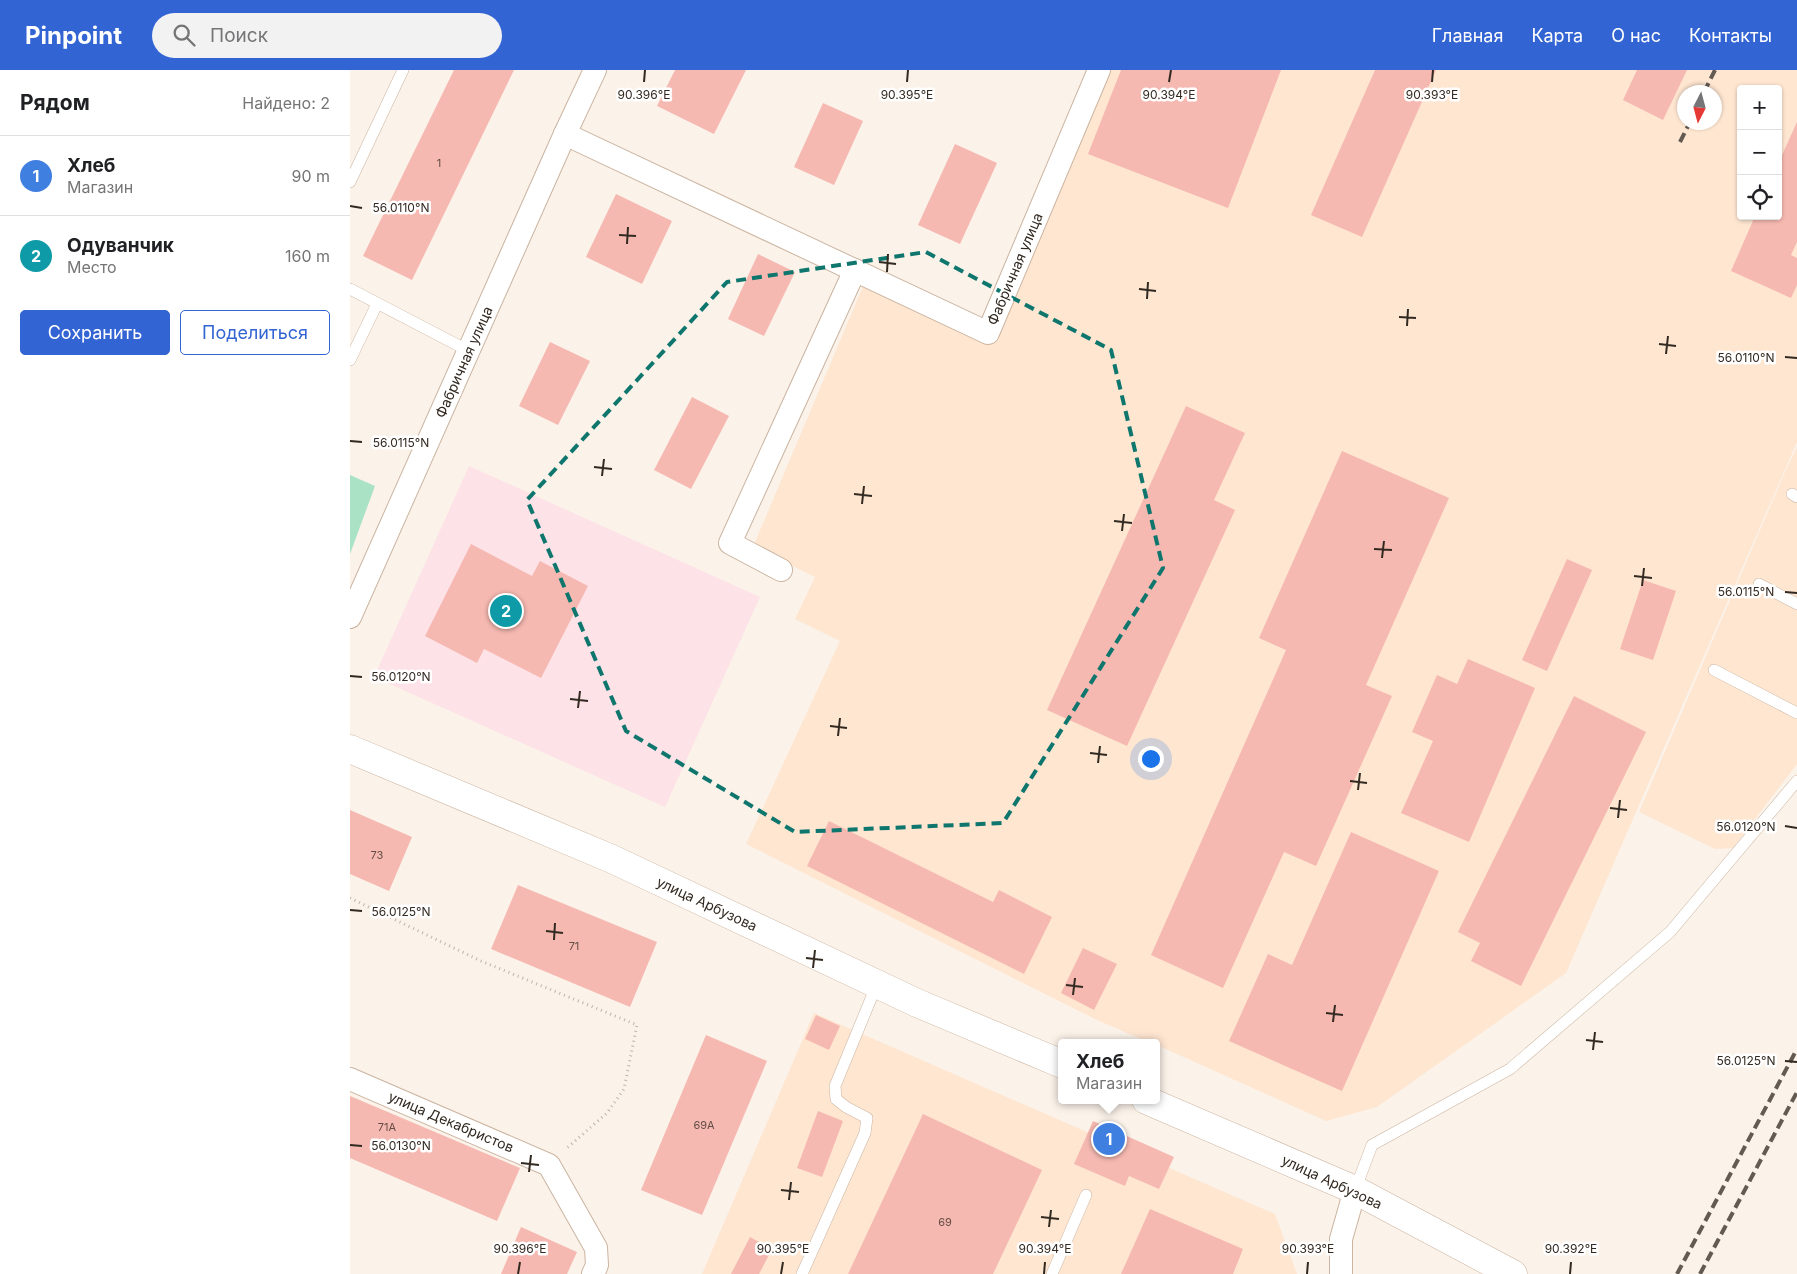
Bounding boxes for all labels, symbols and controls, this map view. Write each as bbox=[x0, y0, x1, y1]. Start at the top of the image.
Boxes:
search box bbox=[152, 13, 502, 58]
text: Pinpoint bbox=[25, 21, 122, 50]
icon: search bbox=[170, 21, 198, 49]
text: Поиск bbox=[210, 24, 268, 47]
text: Главная bbox=[1432, 25, 1503, 46]
text: Карта bbox=[1531, 25, 1583, 46]
text: О нас bbox=[1611, 25, 1661, 46]
text: Контакты bbox=[1689, 25, 1772, 46]
north arrow bbox=[1677, 85, 1722, 130]
map controls bbox=[1737, 85, 1782, 220]
button: + bbox=[1737, 85, 1782, 130]
text: 90.396°E bbox=[618, 87, 670, 102]
text: 90.395°E bbox=[881, 87, 933, 102]
text: 90.394°E bbox=[1143, 87, 1195, 102]
text: 90.393°E bbox=[1406, 87, 1458, 102]
text: Рядом bbox=[20, 90, 90, 115]
text: Найдено: 2 bbox=[242, 93, 330, 113]
button: − bbox=[1737, 130, 1782, 175]
text: Хлеб bbox=[67, 154, 115, 177]
house number: 1 bbox=[437, 156, 441, 170]
text: 1 bbox=[33, 166, 39, 186]
text: 90 m bbox=[291, 166, 330, 186]
button: locate bbox=[1737, 175, 1782, 220]
text: Магазин bbox=[67, 177, 133, 197]
text: 56.0110°N bbox=[373, 200, 429, 215]
street label: Фабричная улица bbox=[983, 210, 1046, 327]
text: Одуванчик bbox=[67, 234, 174, 257]
text: 2 bbox=[31, 246, 41, 266]
text: 160 m bbox=[285, 246, 330, 266]
text: Место bbox=[67, 257, 117, 277]
street label: Фабричная улица bbox=[431, 303, 496, 420]
button: Сохранить bbox=[20, 310, 170, 355]
button: Поделиться bbox=[180, 310, 330, 355]
text: 56.0110°N bbox=[1718, 350, 1774, 365]
text: 56.0115°N bbox=[373, 435, 429, 450]
text: 56.0115°N bbox=[1718, 584, 1774, 599]
pin: 2 bbox=[490, 592, 522, 630]
text: 56.0120°N bbox=[371, 669, 431, 684]
your location bbox=[1138, 746, 1164, 772]
text: 56.0120°N bbox=[1716, 819, 1776, 834]
house number: 73 bbox=[371, 848, 384, 862]
street label: улица Арбузова bbox=[654, 873, 760, 934]
text: 56.0125°N bbox=[371, 904, 431, 919]
house number: 71 bbox=[569, 939, 579, 953]
popup bbox=[1058, 1039, 1160, 1104]
text: Хлеб bbox=[1076, 1050, 1124, 1073]
text: 56.0125°N bbox=[1716, 1053, 1776, 1068]
text: Магазин bbox=[1076, 1073, 1142, 1093]
street label: улица Декабристов bbox=[386, 1087, 517, 1156]
house number: 69А bbox=[693, 1118, 715, 1132]
house number: 71А bbox=[378, 1120, 397, 1134]
pin: 1 bbox=[1093, 1120, 1125, 1158]
text: 56.0130°N bbox=[371, 1138, 431, 1153]
street label: улица Арбузова bbox=[1279, 1151, 1385, 1212]
house number: 69 bbox=[938, 1215, 952, 1229]
text: 90.396°E bbox=[494, 1241, 546, 1256]
text: 90.395°E bbox=[757, 1241, 809, 1256]
text: 90.394°E bbox=[1019, 1241, 1071, 1256]
text: 90.393°E bbox=[1282, 1241, 1334, 1256]
text: 90.392°E bbox=[1545, 1241, 1597, 1256]

